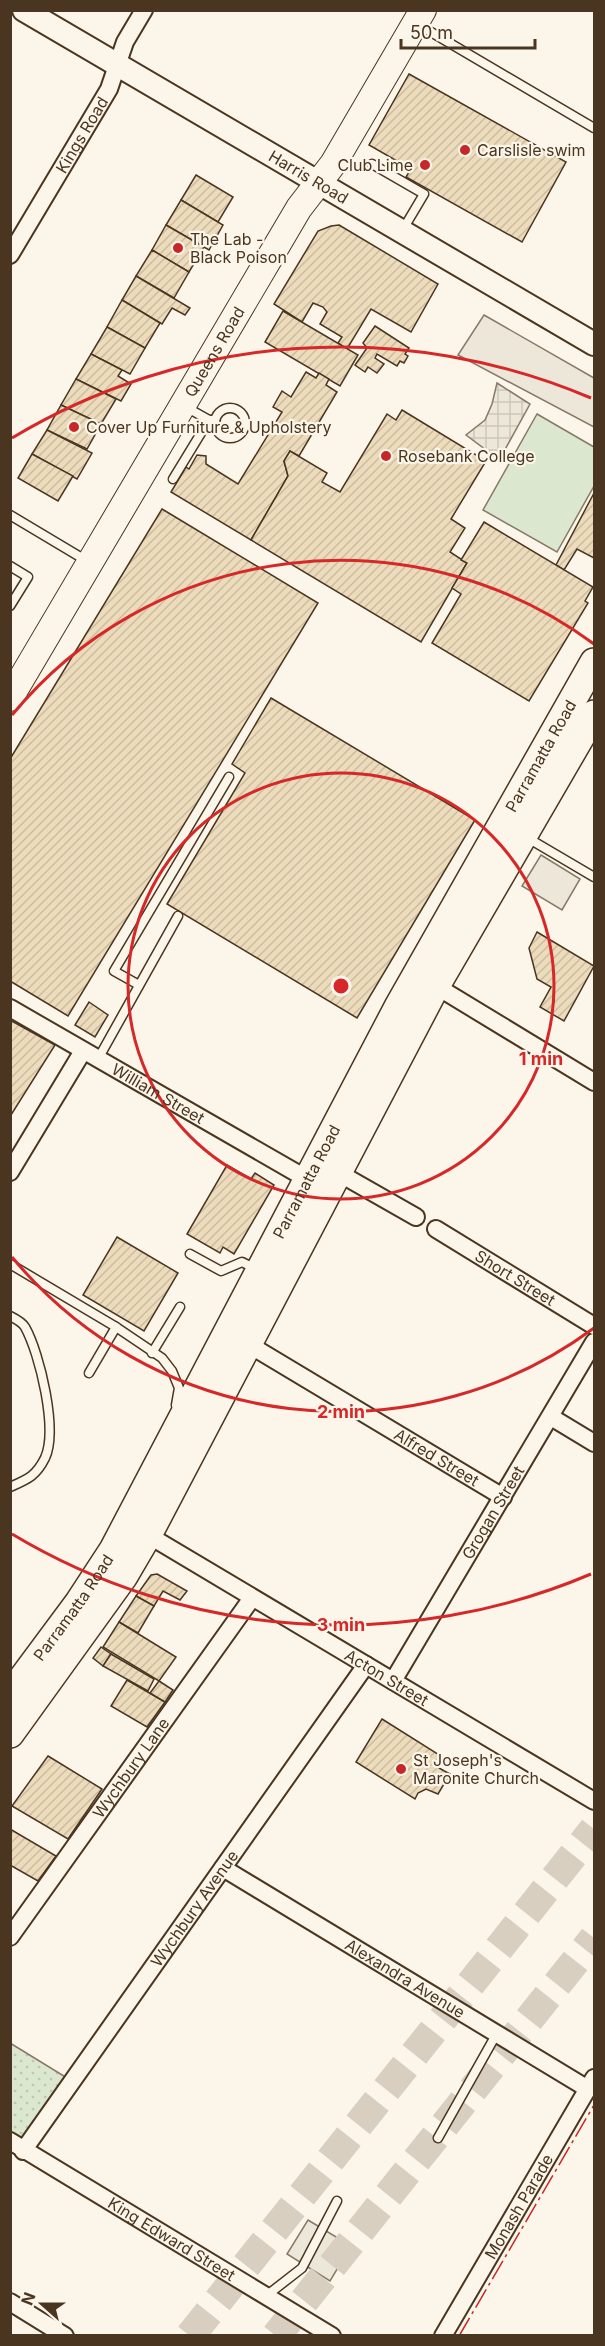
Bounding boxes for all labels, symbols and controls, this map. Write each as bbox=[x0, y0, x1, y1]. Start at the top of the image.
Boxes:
scale bar bbox=[401, 12, 534, 50]
text: 50 m bbox=[410, 22, 453, 43]
street label: Kings Road bbox=[51, 93, 112, 177]
place label: Carslisle swim bbox=[477, 140, 585, 160]
marker: Carslisle swim bbox=[458, 143, 472, 157]
street label: Harris Road bbox=[265, 146, 352, 208]
place label: Club Lime bbox=[337, 155, 413, 175]
marker: Club Lime bbox=[418, 158, 432, 172]
place label: The Lab - Black Poison bbox=[190, 229, 287, 267]
marker: The Lab - Black Poison bbox=[171, 241, 185, 255]
street label: Queens Road bbox=[180, 303, 249, 400]
place label: Cover Up Furniture & Upholstery bbox=[86, 417, 332, 437]
marker: Cover Up Furniture & Upholstery bbox=[67, 420, 81, 434]
place label: Rosebank College bbox=[398, 446, 535, 466]
marker: Rosebank College bbox=[379, 449, 393, 463]
street label: Parramatta Road bbox=[501, 696, 580, 815]
centre of rings bbox=[331, 976, 351, 996]
text: 1 min bbox=[519, 1048, 563, 1069]
street label: William Street bbox=[108, 1059, 208, 1128]
street label: Parramatta Road bbox=[268, 1121, 344, 1242]
street label: Short Street bbox=[471, 1245, 559, 1310]
text: 2 min bbox=[317, 1401, 365, 1422]
street label: Alfred Street bbox=[391, 1424, 483, 1490]
street label: Grogan Street bbox=[458, 1462, 528, 1563]
street label: Parramatta Road bbox=[29, 1550, 118, 1665]
text: 3 min bbox=[317, 1614, 365, 1635]
street label: Acton Street bbox=[341, 1645, 432, 1710]
street label: Wychbury Lane bbox=[88, 1714, 174, 1822]
place label: St Joseph's Maronite Church bbox=[413, 1750, 539, 1788]
marker: St Joseph's Maronite Church bbox=[394, 1762, 408, 1776]
street label: Wychbury Avenue bbox=[146, 1846, 242, 1971]
street label: Alexandra Avenue bbox=[342, 1934, 469, 2022]
street label: Monash Parade bbox=[480, 2150, 557, 2263]
street label: King Edward Street bbox=[104, 2193, 239, 2285]
north arrow bbox=[12, 2274, 72, 2334]
text: N bbox=[16, 2289, 40, 2308]

